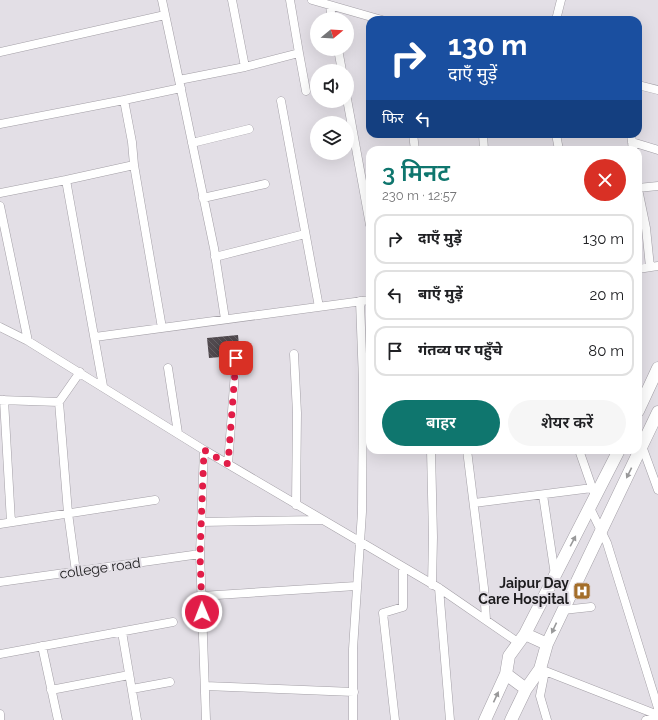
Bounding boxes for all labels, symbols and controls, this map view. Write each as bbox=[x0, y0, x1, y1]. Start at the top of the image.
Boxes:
north arrow bbox=[310, 12, 354, 56]
map controls bbox=[310, 12, 354, 160]
text: 130 m bbox=[448, 29, 527, 62]
icon: right bbox=[382, 32, 434, 84]
text: दाएँ मुड़ें bbox=[448, 63, 497, 84]
button: sound bbox=[310, 64, 354, 108]
icon: left bbox=[412, 108, 434, 130]
text: फिर bbox=[382, 109, 404, 127]
button: layers bbox=[310, 116, 354, 160]
text: 3 मिनट bbox=[382, 158, 450, 187]
button: close bbox=[584, 159, 626, 201]
text: 230 m · 12:57 bbox=[382, 188, 457, 203]
icon: right bbox=[384, 228, 406, 250]
text: दाएँ मुड़ें bbox=[418, 229, 462, 247]
text: 130 m bbox=[583, 230, 624, 248]
icon: left bbox=[384, 284, 406, 306]
text: बाएँ मुड़ें bbox=[418, 285, 463, 303]
text: 20 m bbox=[589, 286, 624, 304]
icon: arrive bbox=[384, 340, 406, 362]
pin bbox=[219, 341, 253, 375]
text: गंतव्य पर पहुँचे bbox=[418, 341, 502, 359]
text: 80 m bbox=[588, 342, 624, 360]
icon: arrive bbox=[225, 347, 247, 369]
button: बाहर bbox=[382, 400, 500, 446]
button: शेयर करें bbox=[508, 400, 626, 446]
one-way arrow bbox=[626, 467, 632, 478]
one-way arrow bbox=[570, 535, 576, 547]
street label: college road bbox=[58, 554, 142, 582]
place label: Jaipur Day Care Hospital bbox=[478, 575, 570, 607]
hospital icon: Jaipur Day Care Hospital bbox=[572, 581, 592, 601]
position arrow bbox=[181, 591, 223, 633]
one-way arrow bbox=[551, 622, 557, 633]
one-way arrow bbox=[493, 692, 499, 703]

